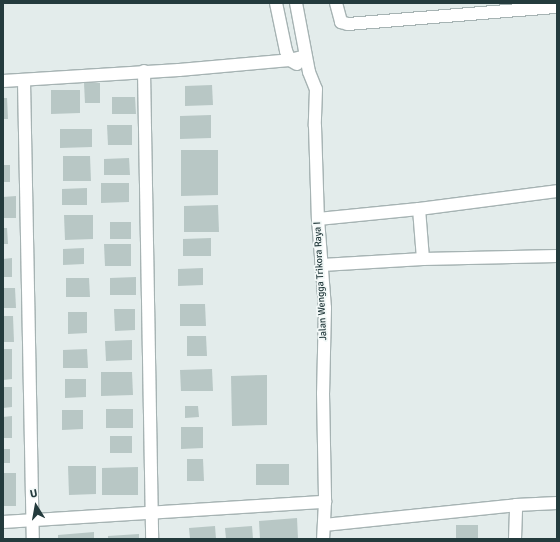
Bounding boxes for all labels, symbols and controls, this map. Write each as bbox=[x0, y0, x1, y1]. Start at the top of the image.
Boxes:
street label: Jalan Wengga Trikora Raya I bbox=[312, 221, 330, 341]
north arrow bbox=[16, 486, 56, 526]
text: U bbox=[29, 487, 38, 501]

